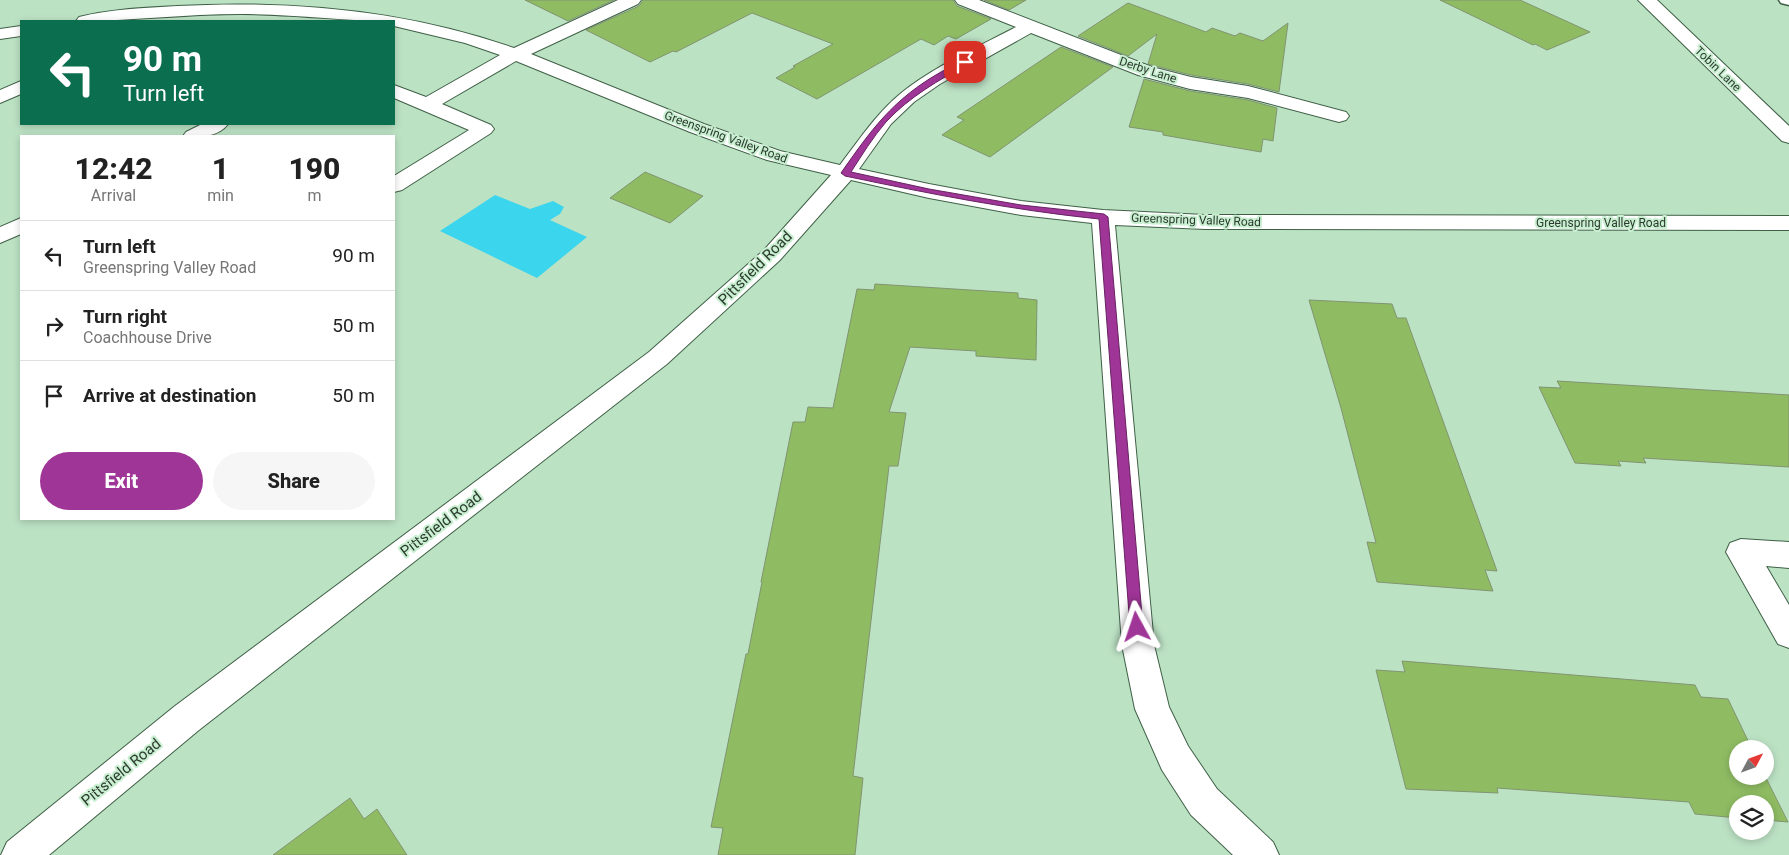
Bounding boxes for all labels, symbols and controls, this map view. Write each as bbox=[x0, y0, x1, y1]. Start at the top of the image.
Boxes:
text: 90 m bbox=[123, 39, 202, 80]
icon: left bbox=[40, 40, 105, 105]
pin bbox=[944, 41, 986, 83]
street label: Tobin Lane bbox=[1692, 44, 1744, 94]
icon: arrive bbox=[951, 48, 979, 76]
street label: Derby Lane bbox=[1117, 54, 1179, 86]
text: Turn left bbox=[123, 81, 204, 106]
street label: Greenspring Valley Road bbox=[663, 108, 789, 166]
text: 12:42 bbox=[75, 151, 153, 186]
text: 1 bbox=[212, 151, 229, 186]
text: 190 bbox=[288, 151, 340, 186]
text: Arrival bbox=[91, 186, 136, 205]
text: min bbox=[207, 186, 234, 205]
text: m bbox=[307, 186, 321, 205]
street label: Greenspring Valley Road bbox=[1131, 211, 1261, 229]
street label: Greenspring Valley Road bbox=[1536, 216, 1666, 230]
street label: Pittsfield Road bbox=[714, 227, 796, 309]
text: Turn left bbox=[83, 235, 156, 258]
icon: left bbox=[40, 242, 68, 270]
text: 90 m bbox=[332, 244, 375, 267]
text: Greenspring Valley Road bbox=[83, 258, 256, 277]
text: Turn right bbox=[83, 305, 167, 328]
icon: right bbox=[40, 312, 68, 340]
text: 50 m bbox=[332, 314, 375, 337]
text: Coachhouse Drive bbox=[83, 328, 212, 347]
icon: arrive bbox=[40, 382, 68, 410]
text: Arrive at destination bbox=[83, 384, 256, 407]
text: 50 m bbox=[332, 384, 375, 407]
button: Exit bbox=[40, 452, 203, 510]
button: Share bbox=[213, 452, 375, 510]
street label: Pittsfield Road bbox=[397, 488, 485, 560]
position arrow bbox=[1110, 600, 1162, 652]
street label: Pittsfield Road bbox=[78, 734, 164, 810]
north arrow bbox=[1729, 740, 1774, 785]
map controls bbox=[1729, 740, 1774, 840]
button: layers bbox=[1729, 795, 1774, 840]

